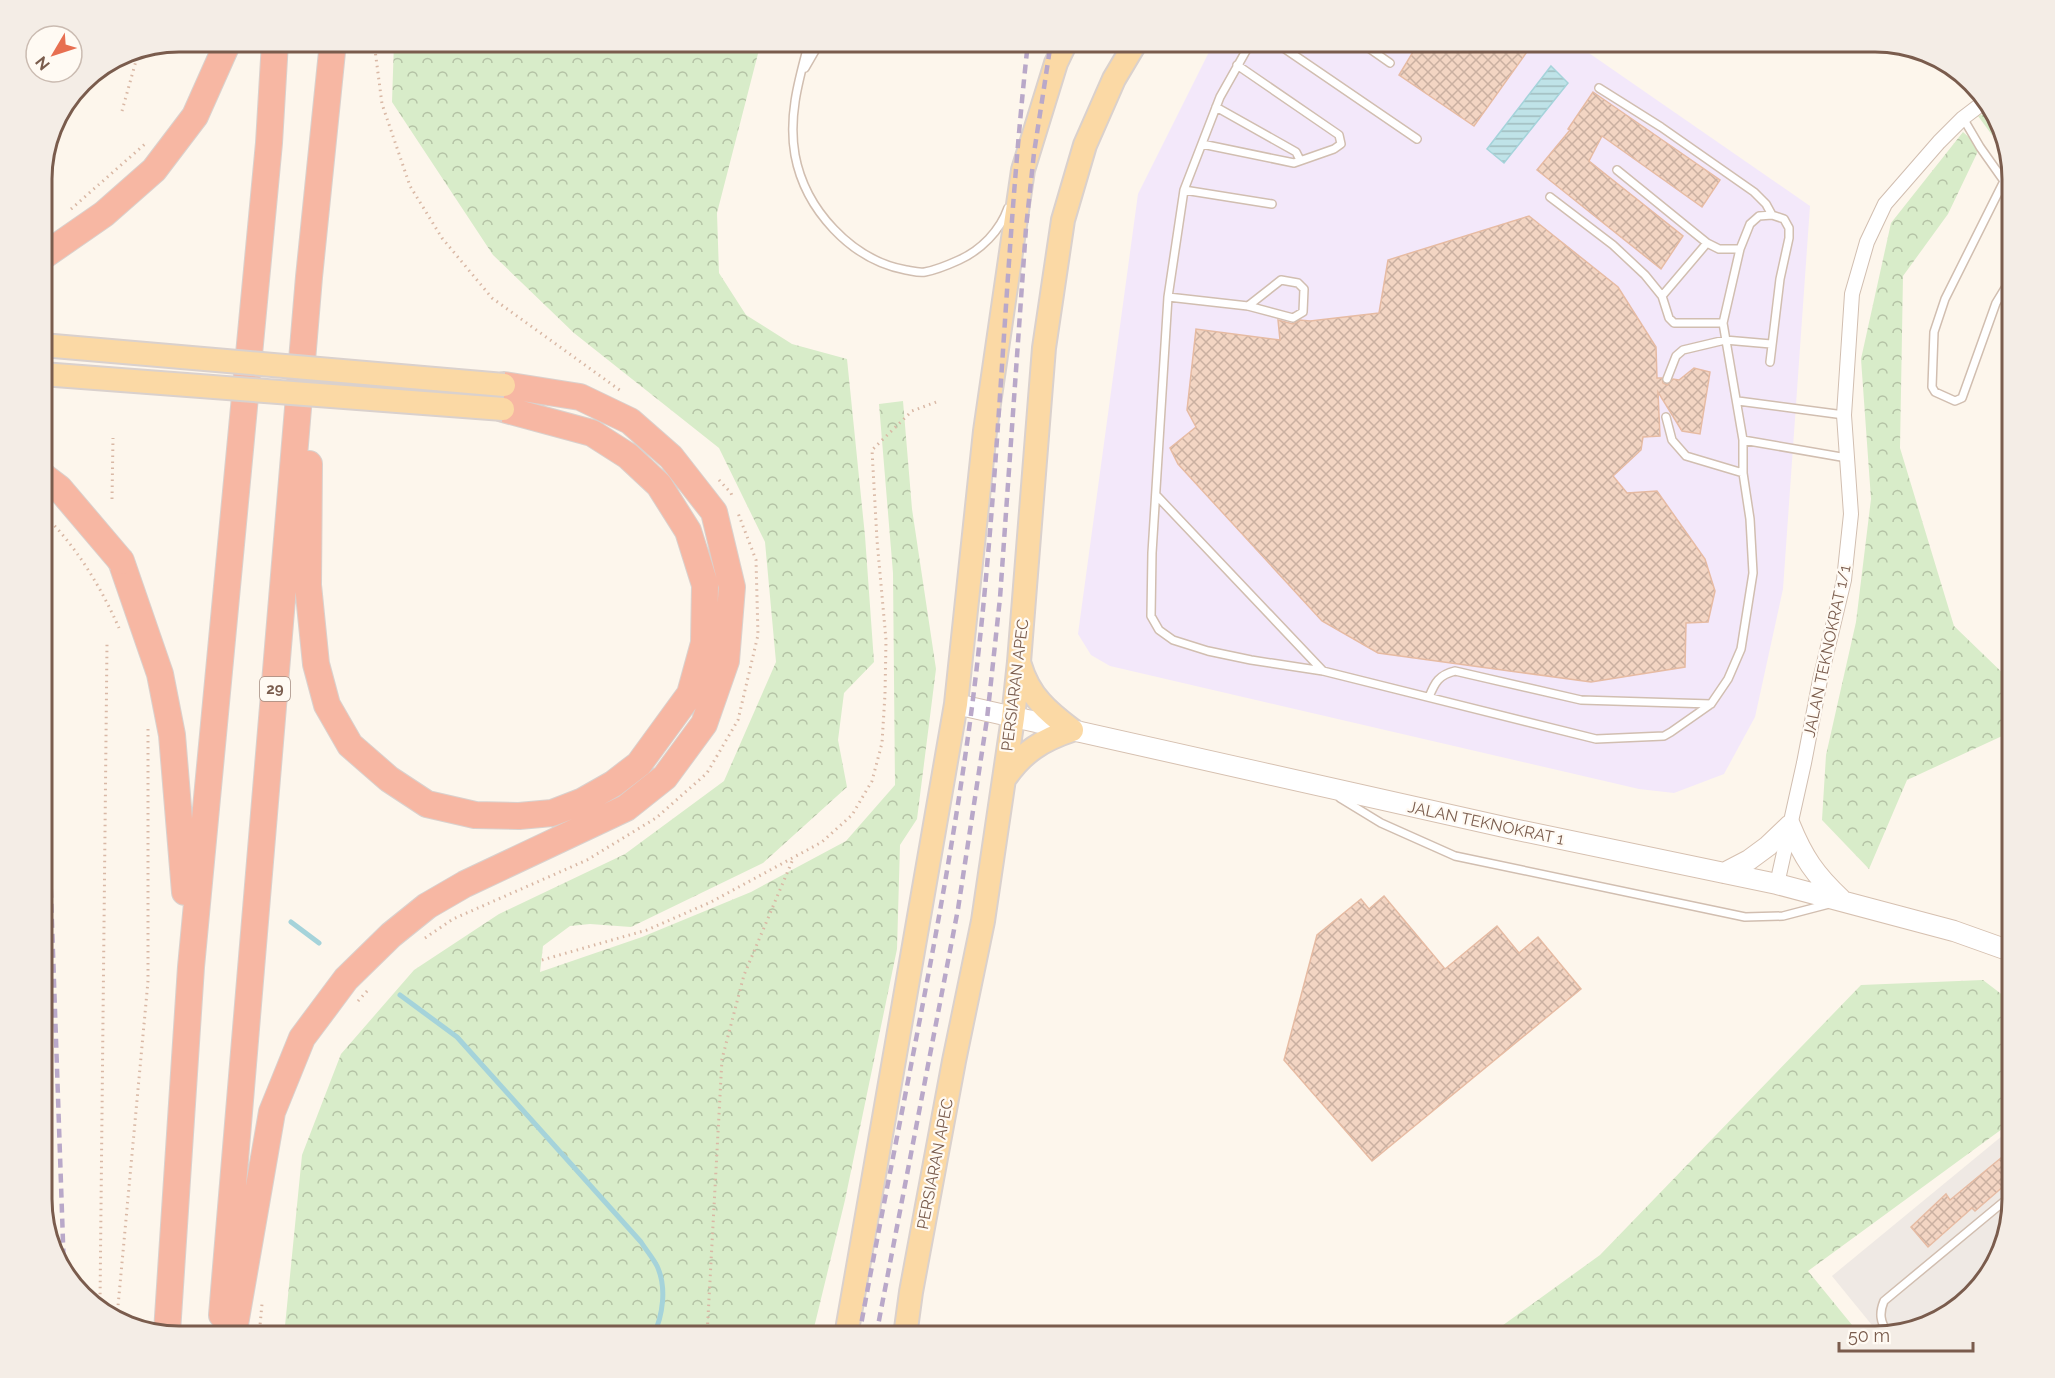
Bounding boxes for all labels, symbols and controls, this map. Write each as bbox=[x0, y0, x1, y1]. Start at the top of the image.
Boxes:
north arrow bbox=[24, 24, 84, 84]
text: N bbox=[32, 52, 54, 74]
street label: JALAN TEKNOKRAT 1/1 bbox=[1799, 563, 1855, 739]
street label: PERSIARAN APEC bbox=[997, 618, 1033, 752]
road number: 29 bbox=[260, 677, 290, 701]
street label: JALAN TEKNOKRAT 1 bbox=[1406, 797, 1566, 849]
street label: PERSIARAN APEC bbox=[913, 1097, 957, 1231]
scale bar bbox=[1839, 1315, 1972, 1353]
text: 50 m bbox=[1848, 1325, 1890, 1346]

